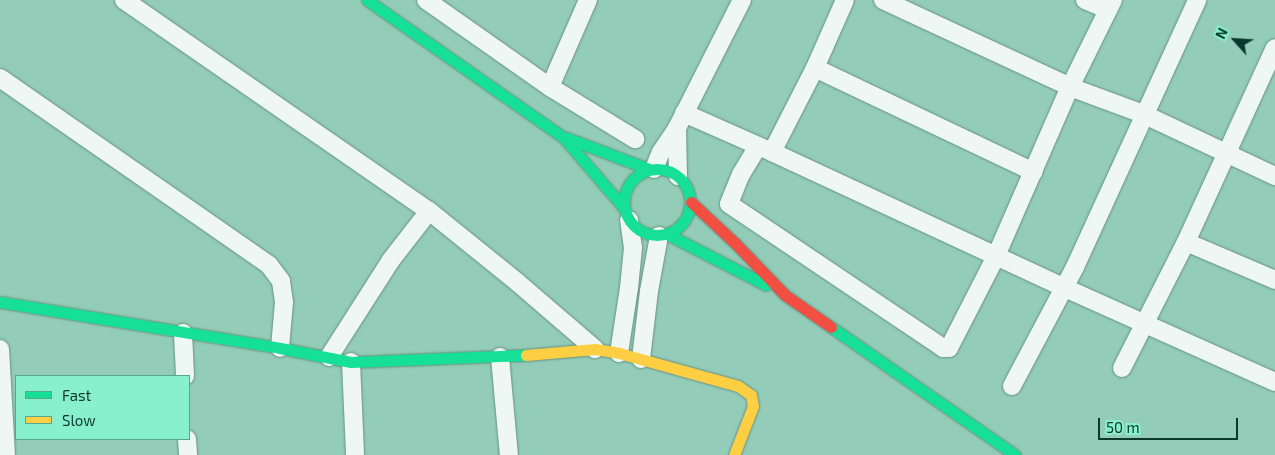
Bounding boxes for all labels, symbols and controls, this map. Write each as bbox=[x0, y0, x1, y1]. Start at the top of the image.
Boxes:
north arrow bbox=[1210, 15, 1260, 65]
text: N bbox=[1211, 25, 1231, 41]
legend bbox=[15, 375, 190, 440]
text: Fast bbox=[62, 386, 91, 404]
scale bar bbox=[1100, 408, 1240, 440]
text: Slow bbox=[62, 411, 96, 429]
text: 50 m bbox=[1106, 418, 1140, 436]

